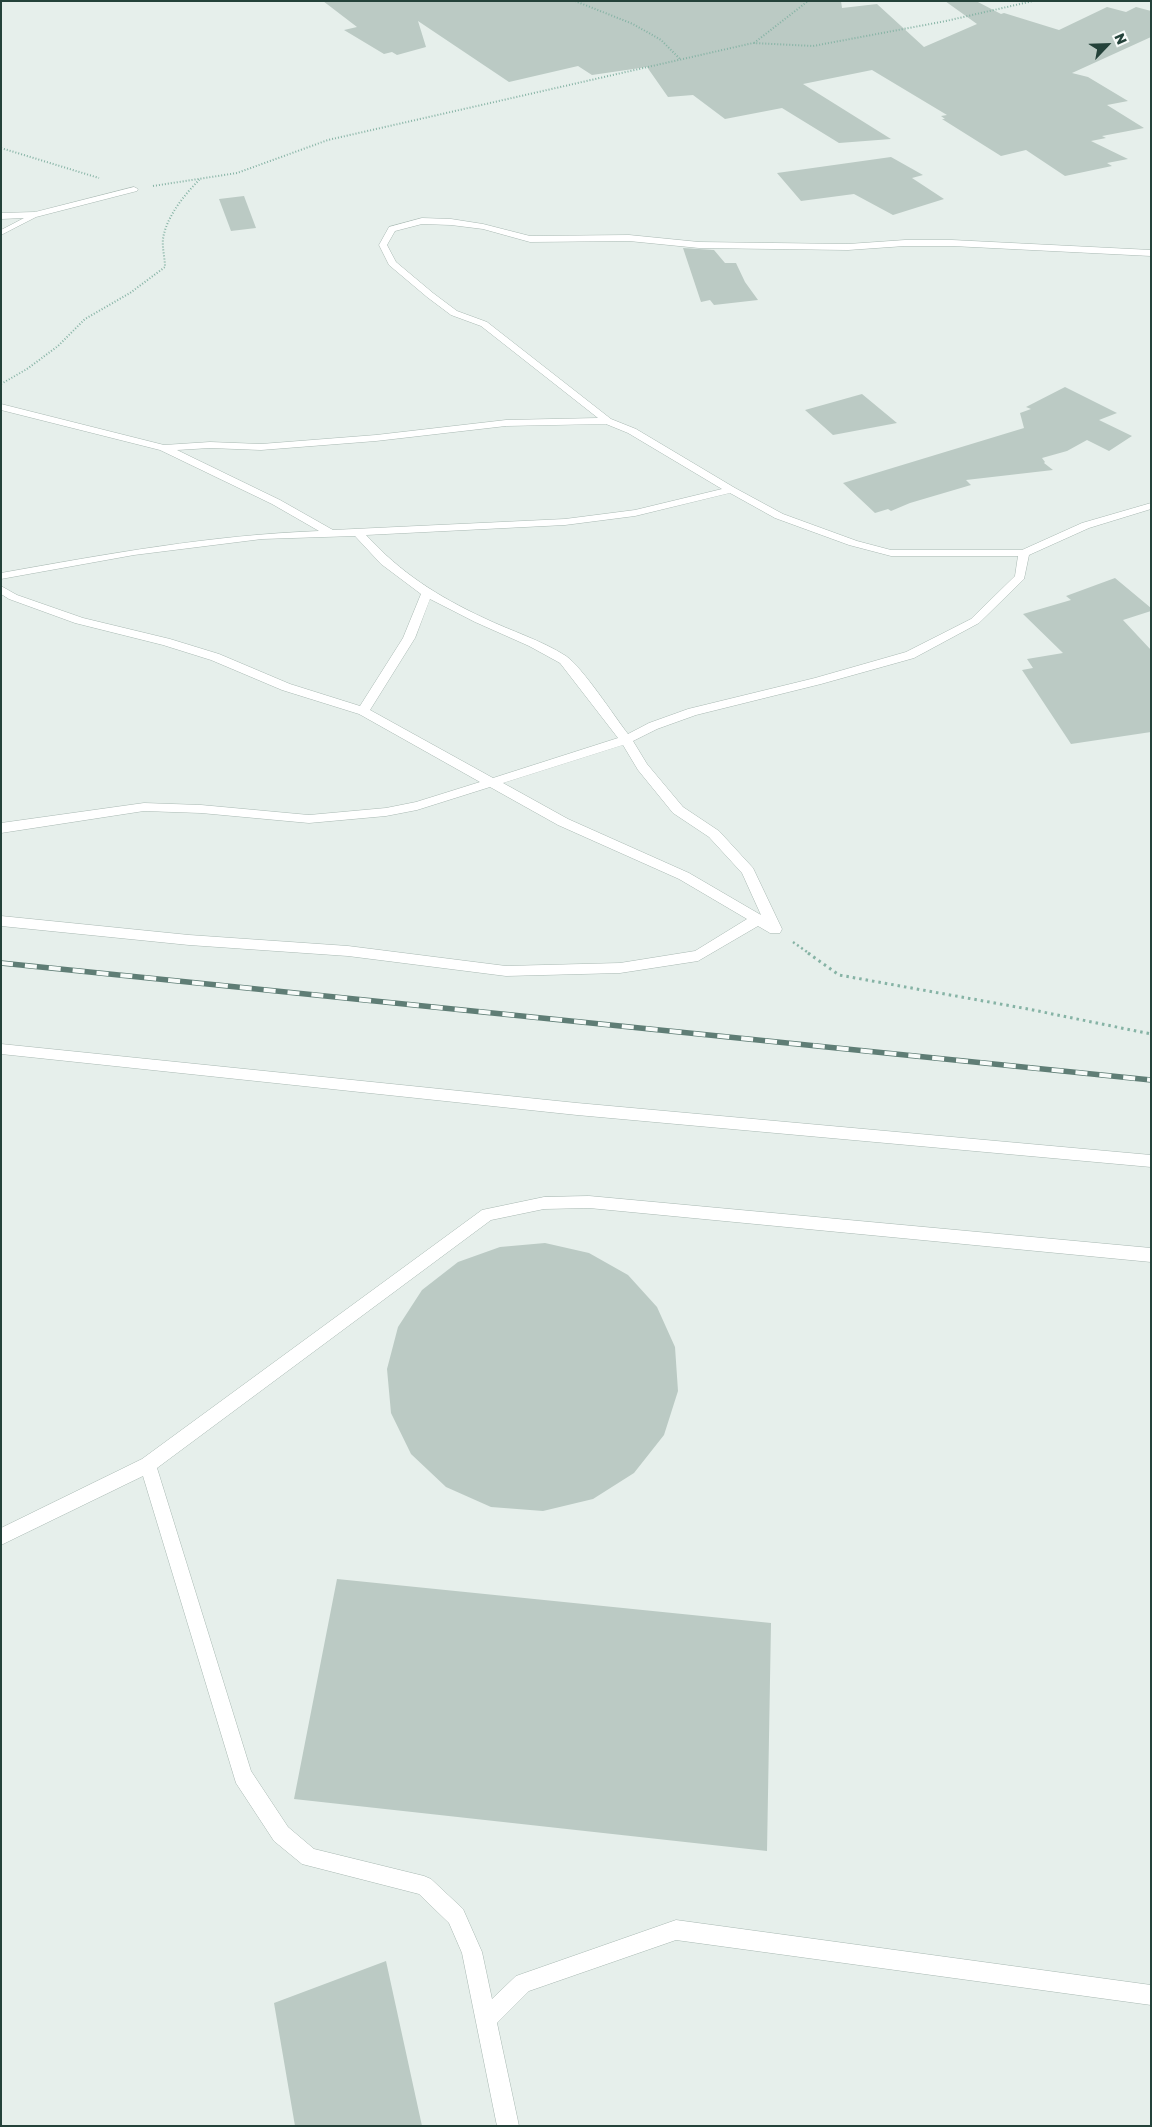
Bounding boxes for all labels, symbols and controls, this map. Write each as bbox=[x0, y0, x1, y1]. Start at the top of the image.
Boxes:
north arrow bbox=[1082, 20, 1132, 70]
text: N bbox=[1111, 30, 1131, 47]

